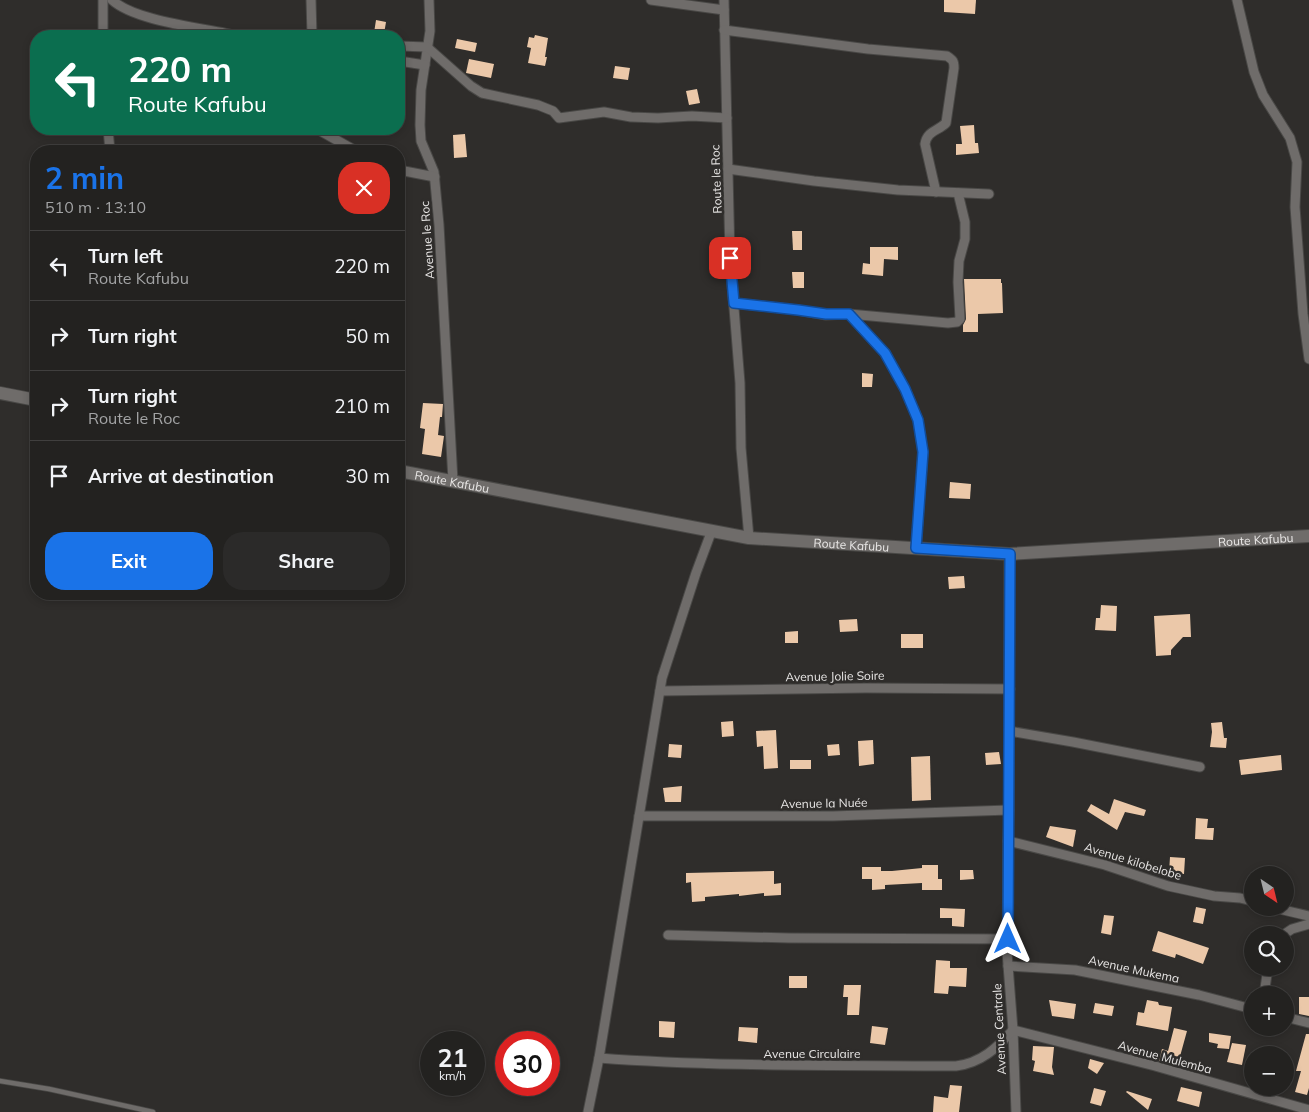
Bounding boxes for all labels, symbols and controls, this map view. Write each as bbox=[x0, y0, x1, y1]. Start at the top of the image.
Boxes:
text: 220 m bbox=[128, 47, 232, 91]
icon: left bbox=[45, 50, 110, 115]
text: Route Kafubu bbox=[128, 90, 267, 118]
street label: Route le Roc bbox=[707, 144, 725, 214]
text: 2 min bbox=[45, 159, 124, 197]
button: close bbox=[338, 162, 390, 214]
text: 510 m · 13:10 bbox=[45, 197, 146, 217]
street label: Avenue le Roc bbox=[417, 200, 437, 280]
pin bbox=[709, 237, 751, 279]
text: Turn left bbox=[88, 244, 163, 268]
icon: arrive bbox=[716, 244, 744, 272]
icon: left bbox=[45, 252, 73, 280]
text: 220 m bbox=[334, 254, 390, 278]
text: Route Kafubu bbox=[88, 268, 189, 288]
icon: right bbox=[45, 322, 73, 350]
text: Turn right bbox=[88, 324, 177, 348]
text: 50 m bbox=[346, 324, 390, 348]
text: Turn right bbox=[88, 384, 177, 408]
icon: right bbox=[45, 392, 73, 420]
text: 210 m bbox=[334, 394, 390, 418]
text: Route le Roc bbox=[88, 408, 180, 428]
icon: arrive bbox=[45, 462, 73, 490]
text: Arrive at destination bbox=[88, 464, 274, 488]
text: 30 m bbox=[346, 464, 390, 488]
street label: Route Kafubu bbox=[413, 467, 491, 496]
street label: Route Kafubu bbox=[1217, 529, 1294, 549]
button: Exit bbox=[45, 532, 213, 590]
button: Share bbox=[223, 532, 390, 590]
street label: Route Kafubu bbox=[813, 534, 890, 554]
street label: Avenue Jolie Soire bbox=[785, 668, 885, 684]
street label: Avenue la Nuée bbox=[780, 795, 868, 811]
street label: Avenue kilobelobe bbox=[1083, 839, 1183, 883]
north arrow bbox=[1244, 866, 1294, 916]
map controls bbox=[1244, 866, 1294, 1096]
position arrow bbox=[981, 912, 1033, 964]
button: search bbox=[1244, 926, 1294, 976]
street label: Avenue Mukema bbox=[1087, 952, 1181, 986]
street label: Avenue Centrale bbox=[989, 983, 1009, 1075]
button: + bbox=[1244, 986, 1294, 1036]
speed limit sign: 30 bbox=[495, 1031, 560, 1096]
street label: Avenue Mulemba bbox=[1116, 1037, 1214, 1077]
text: 21 bbox=[437, 1042, 468, 1073]
street label: Avenue Circulaire bbox=[764, 1046, 860, 1061]
button: − bbox=[1244, 1046, 1294, 1096]
text: km/h bbox=[439, 1068, 466, 1083]

